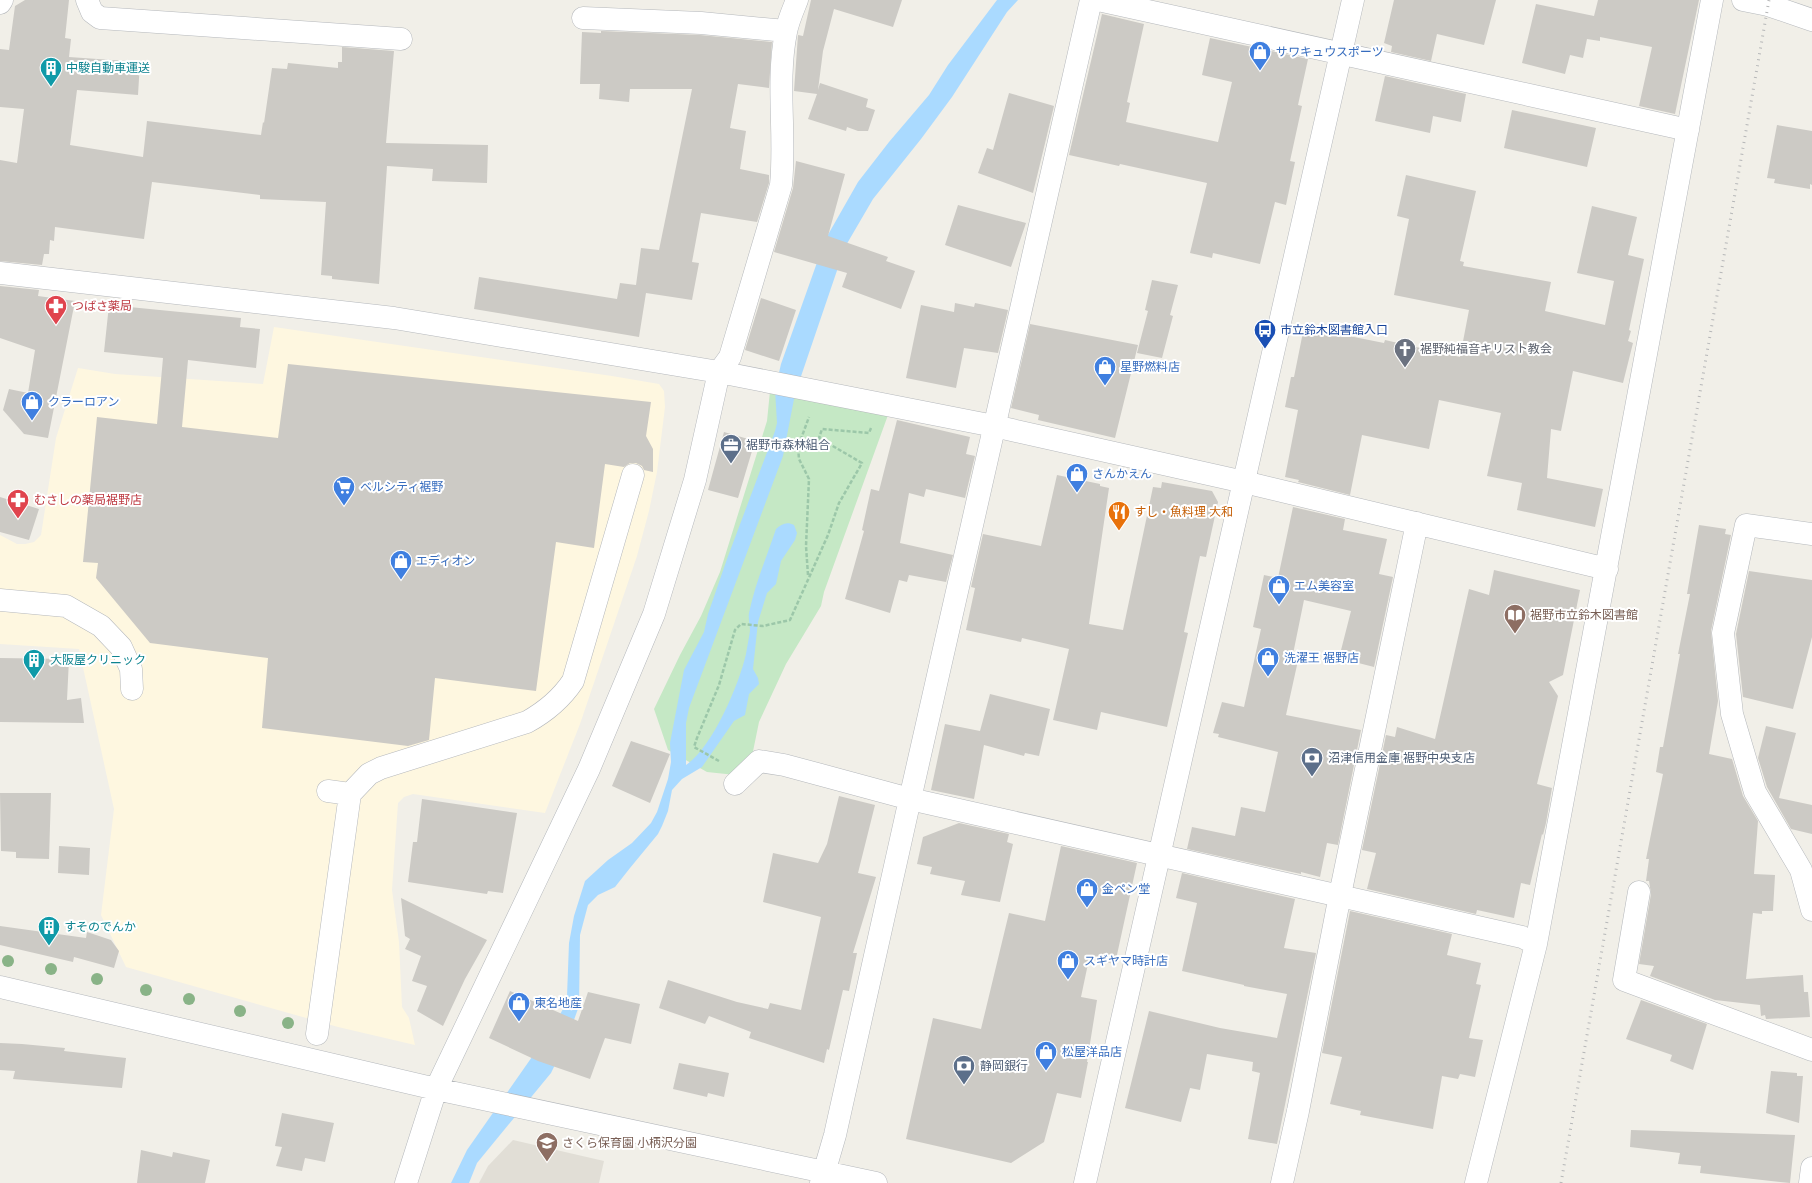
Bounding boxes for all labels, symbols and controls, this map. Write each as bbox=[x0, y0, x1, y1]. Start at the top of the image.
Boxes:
shop icon: サワキュウスポーツ bbox=[1247, 39, 1273, 72]
place label: サワキュウスポーツ bbox=[1276, 45, 1384, 59]
building icon: 中駿自動車運送 bbox=[38, 55, 64, 88]
place label: 中駿自動車運送 bbox=[66, 61, 150, 75]
pharmacy icon: つばさ薬局 bbox=[43, 293, 69, 326]
place label: つばさ薬局 bbox=[72, 299, 132, 313]
bus stop icon: 市立鈴木図書館入口 bbox=[1252, 317, 1278, 350]
place label: 市立鈴木図書館入口 bbox=[1280, 323, 1388, 337]
church icon: 裾野純福音キリスト教会 bbox=[1392, 336, 1418, 369]
place label: 裾野純福音キリスト教会 bbox=[1420, 342, 1552, 356]
shop icon: 星野燃料店 bbox=[1092, 354, 1118, 387]
place label: 星野燃料店 bbox=[1120, 360, 1180, 374]
shop icon: クラーロアン bbox=[19, 389, 45, 422]
place label: クラーロアン bbox=[48, 395, 120, 409]
office icon: 裾野市森林組合 bbox=[718, 432, 744, 465]
place label: 裾野市森林組合 bbox=[746, 438, 830, 452]
shop icon: さんかえん bbox=[1064, 461, 1090, 494]
place label: さんかえん bbox=[1092, 467, 1152, 481]
supermarket icon: ベルシティ裾野 bbox=[331, 474, 357, 507]
place label: ベルシティ裾野 bbox=[360, 480, 443, 494]
pharmacy icon: むさしの薬局裾野店 bbox=[5, 487, 31, 520]
place label: むさしの薬局裾野店 bbox=[34, 493, 142, 507]
restaurant icon: すし・魚料理 大和 bbox=[1106, 499, 1132, 532]
place label: すし・魚料理 大和 bbox=[1134, 505, 1233, 519]
shop icon: エディオン bbox=[388, 548, 414, 581]
place label: エディオン bbox=[416, 554, 475, 568]
shop icon: エム美容室 bbox=[1266, 573, 1292, 606]
place label: エム美容室 bbox=[1294, 579, 1354, 593]
library icon: 裾野市立鈴木図書館 bbox=[1502, 602, 1528, 635]
place label: 裾野市立鈴木図書館 bbox=[1530, 608, 1638, 622]
shop icon: 洗濯王 裾野店 bbox=[1255, 645, 1281, 678]
building icon: 大阪屋クリニック bbox=[21, 647, 47, 680]
place label: 洗濯王 裾野店 bbox=[1284, 651, 1359, 665]
place label: 大阪屋クリニック bbox=[50, 653, 146, 667]
bank icon: 沼津信用金庫 裾野中央支店 bbox=[1299, 745, 1325, 778]
place label: 沼津信用金庫 裾野中央支店 bbox=[1328, 751, 1475, 765]
shop icon: 金ペン堂 bbox=[1074, 876, 1100, 909]
place label: 金ペン堂 bbox=[1102, 882, 1150, 896]
building icon: すそのでんか bbox=[36, 914, 62, 947]
place label: すそのでんか bbox=[64, 920, 136, 934]
shop icon: スギヤマ時計店 bbox=[1055, 948, 1081, 981]
place label: スギヤマ時計店 bbox=[1084, 954, 1168, 968]
shop icon: 東名地産 bbox=[506, 990, 532, 1023]
place label: 東名地産 bbox=[534, 996, 582, 1010]
shop icon: 松屋洋品店 bbox=[1033, 1039, 1059, 1072]
place label: 松屋洋品店 bbox=[1062, 1045, 1122, 1059]
bank icon: 静岡銀行 bbox=[951, 1053, 977, 1086]
place label: 静岡銀行 bbox=[980, 1059, 1028, 1073]
school or university icon: さくら保育園 小柄沢分園 bbox=[534, 1130, 560, 1163]
place label: さくら保育園 小柄沢分園 bbox=[562, 1136, 697, 1150]

